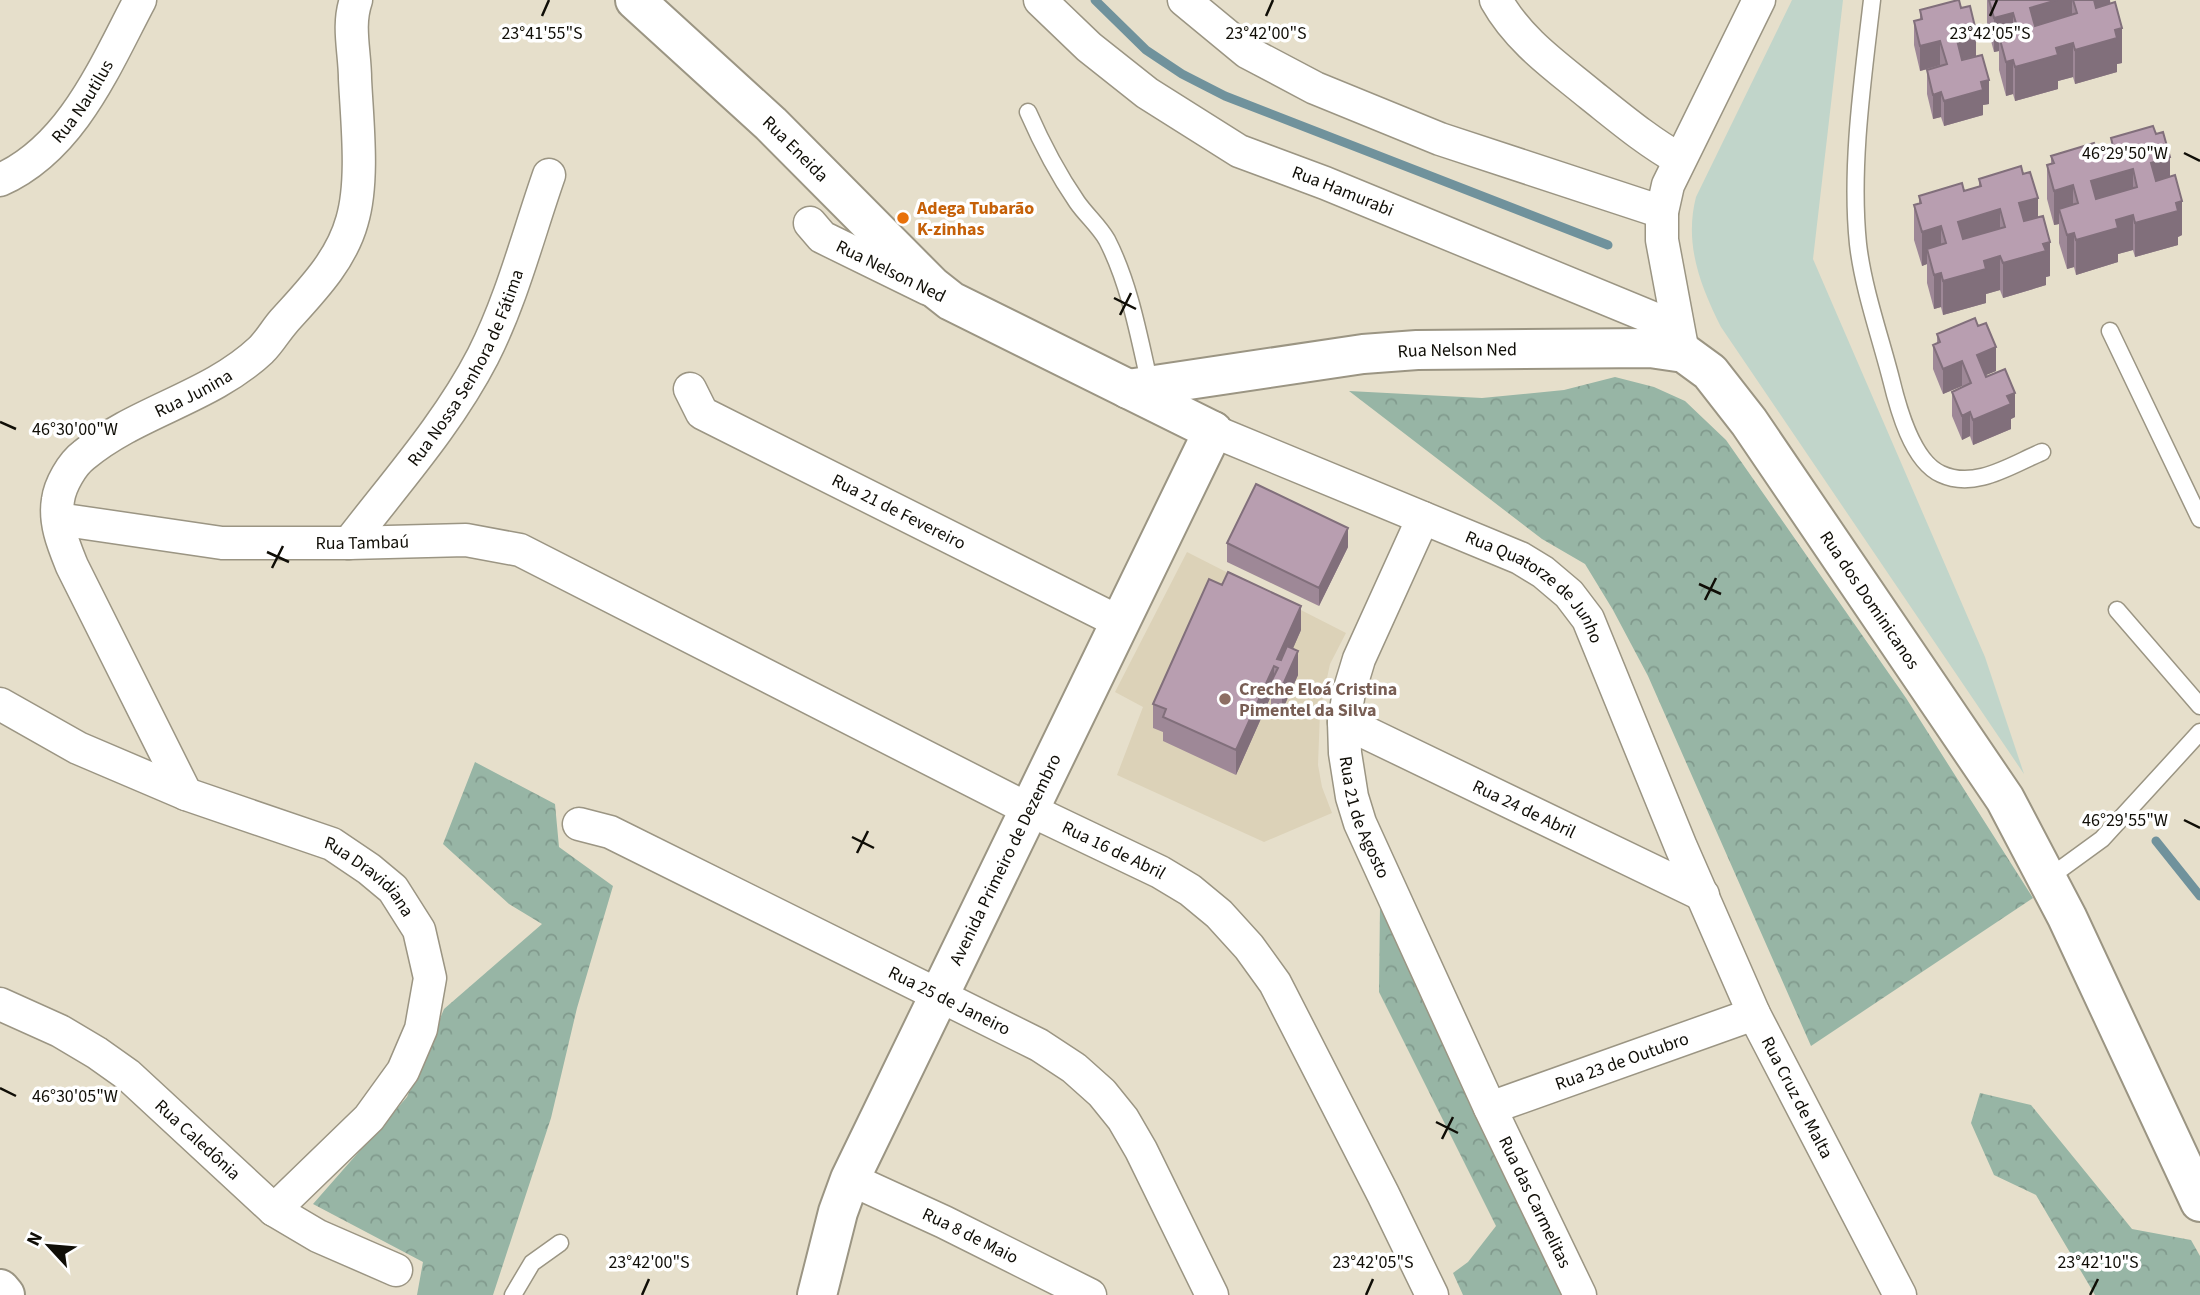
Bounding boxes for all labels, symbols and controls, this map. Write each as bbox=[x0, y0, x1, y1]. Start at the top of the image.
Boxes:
text: 23°41'55"S bbox=[501, 21, 583, 46]
text: 23°42'00"S bbox=[1225, 21, 1307, 46]
text: 23°42'05"S bbox=[1949, 21, 2031, 46]
street label: Rua Nautilus bbox=[46, 55, 120, 149]
street label: Rua Eneida bbox=[757, 110, 834, 188]
text: 46°29'50"W bbox=[2082, 141, 2168, 166]
street label: Rua Hamurabi bbox=[1288, 160, 1397, 223]
place label: Adega Tubarão K-zinhas bbox=[916, 196, 1034, 242]
marker: Adega Tubarão K-zinhas bbox=[895, 210, 911, 226]
street label: Rua Nelson Ned bbox=[832, 234, 950, 309]
street label: Rua Nossa Senhora de Fátima bbox=[402, 266, 530, 472]
street label: Rua Nelson Ned bbox=[1397, 337, 1517, 364]
street label: Rua Junina bbox=[150, 363, 237, 424]
text: 46°30'00"W bbox=[32, 417, 118, 442]
street label: Rua 21 de Fevereiro bbox=[827, 468, 970, 556]
street label: Rua Quatorze de Junho bbox=[1461, 525, 1609, 647]
street label: Rua dos Dominicanos bbox=[1814, 526, 1925, 675]
street label: Rua Tambaú bbox=[315, 529, 409, 556]
place label: Creche Eloá Cristina Pimentel da Silva bbox=[1239, 677, 1397, 723]
marker: Creche Eloá Cristina Pimentel da Silva bbox=[1217, 691, 1233, 707]
street label: Avenida Primeiro de Dezembro bbox=[944, 750, 1068, 970]
street label: Rua 21 de Agosto bbox=[1333, 754, 1396, 882]
street label: Rua 24 de Abril bbox=[1468, 774, 1580, 845]
text: 46°29'55"W bbox=[2082, 808, 2168, 833]
street label: Rua 16 de Abril bbox=[1058, 815, 1170, 886]
street label: Rua Dravidiana bbox=[321, 830, 420, 922]
street label: Rua 25 de Janeiro bbox=[884, 960, 1015, 1042]
street label: Rua 23 de Outubro bbox=[1552, 1026, 1692, 1097]
street label: Rua Cruz de Malta bbox=[1755, 1032, 1839, 1163]
text: 46°30'05"W bbox=[32, 1084, 118, 1109]
street label: Rua Caledônia bbox=[149, 1094, 246, 1186]
street label: Rua das Carmelitas bbox=[1492, 1132, 1577, 1272]
street label: Rua 8 de Maio bbox=[918, 1202, 1022, 1270]
north arrow bbox=[14, 1211, 84, 1281]
text: N bbox=[20, 1228, 50, 1251]
text: 23°42'00"S bbox=[608, 1250, 690, 1275]
text: 23°42'05"S bbox=[1332, 1250, 1414, 1275]
text: 23°42'10"S bbox=[2057, 1250, 2139, 1275]

